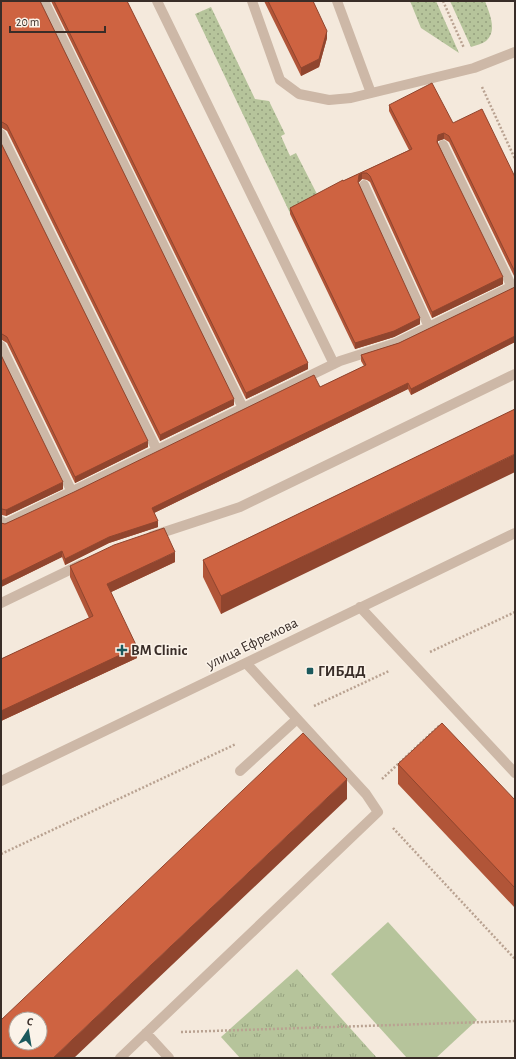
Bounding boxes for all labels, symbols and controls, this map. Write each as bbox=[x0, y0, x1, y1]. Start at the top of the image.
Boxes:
scale bar bbox=[10, 8, 105, 34]
text: 20 m bbox=[16, 16, 39, 28]
street label: улица Ефремова bbox=[203, 615, 300, 672]
place label: BM Clinic bbox=[131, 643, 187, 658]
marker: BM Clinic bbox=[116, 644, 128, 656]
place label: ГИБДД bbox=[318, 664, 366, 679]
marker: ГИБДД bbox=[305, 666, 315, 676]
north arrow bbox=[8, 1011, 48, 1051]
text: С bbox=[26, 1016, 34, 1028]

